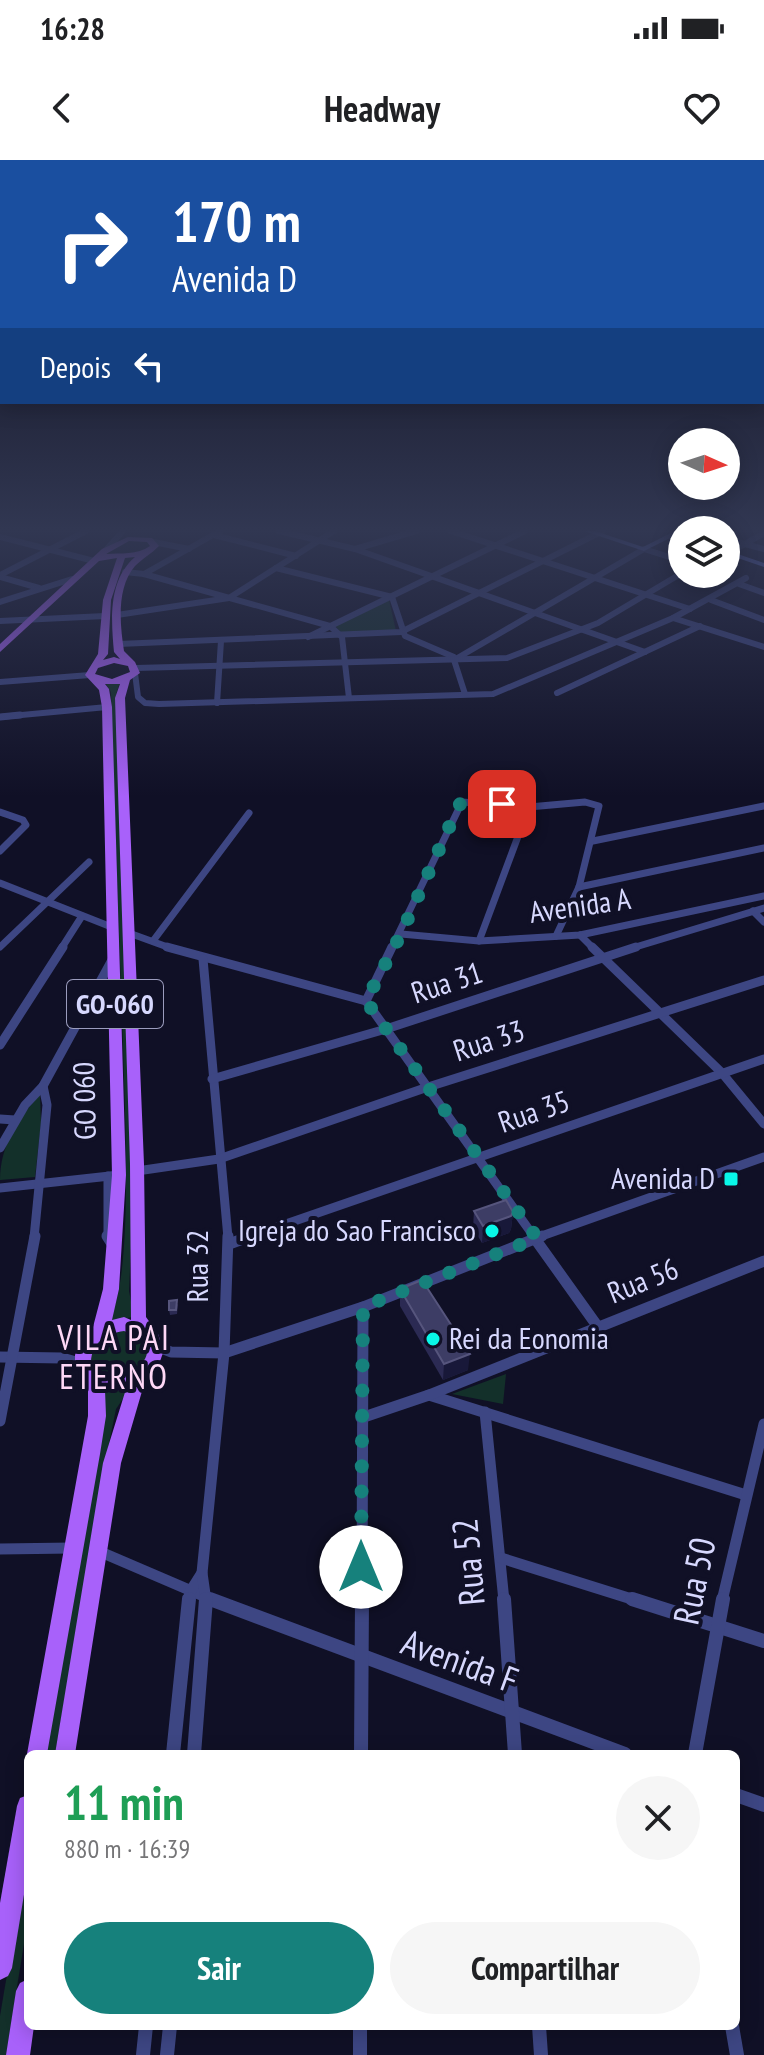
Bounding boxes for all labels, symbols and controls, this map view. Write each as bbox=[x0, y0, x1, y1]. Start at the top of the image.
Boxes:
text: 16:28 bbox=[40, 9, 105, 48]
text: Headway bbox=[324, 85, 440, 132]
icon: back bbox=[40, 86, 84, 130]
icon: heart bbox=[680, 86, 724, 130]
text: 170 m bbox=[172, 185, 301, 257]
icon: right bbox=[40, 192, 144, 296]
text: Avenida D bbox=[172, 255, 297, 302]
icon: left bbox=[127, 344, 171, 388]
text: Depois bbox=[40, 347, 111, 386]
north arrow bbox=[668, 428, 740, 500]
map controls bbox=[668, 428, 740, 588]
button: layers bbox=[668, 516, 740, 588]
pin bbox=[468, 770, 536, 838]
icon: arrive bbox=[480, 782, 524, 826]
street label: Avenida A bbox=[527, 878, 634, 931]
street label: Rua 31 bbox=[406, 952, 487, 1011]
road number: GO-060 bbox=[67, 980, 163, 1028]
street label: Rua 33 bbox=[448, 1010, 529, 1069]
street label: GO 060 bbox=[63, 1062, 104, 1140]
street label: Rua 35 bbox=[493, 1080, 574, 1141]
place label: Avenida D bbox=[611, 1158, 715, 1197]
marker: Avenida D bbox=[722, 1170, 740, 1188]
place label: Igreja do Sao Francisco bbox=[238, 1210, 476, 1249]
marker: Igreja do Sao Francisco bbox=[483, 1222, 501, 1240]
street label: Rua 32 bbox=[177, 1230, 216, 1302]
street label: Rua 56 bbox=[601, 1248, 683, 1311]
district label: VILA PAI ETERNO bbox=[56, 1315, 171, 1398]
place label: Rei da Eonomia bbox=[449, 1318, 609, 1357]
marker: Rei da Eonomia bbox=[424, 1330, 442, 1348]
street label: Rua 52 bbox=[440, 1516, 495, 1608]
position arrow bbox=[319, 1525, 403, 1609]
street label: Rua 50 bbox=[661, 1533, 726, 1628]
street label: Avenida F bbox=[395, 1618, 525, 1703]
text: 11 min bbox=[64, 1771, 184, 1833]
button: close bbox=[616, 1776, 700, 1860]
text: 880 m · 16:39 bbox=[64, 1832, 190, 1865]
button: Sair bbox=[64, 1922, 374, 2014]
button: Compartilhar bbox=[390, 1922, 700, 2014]

